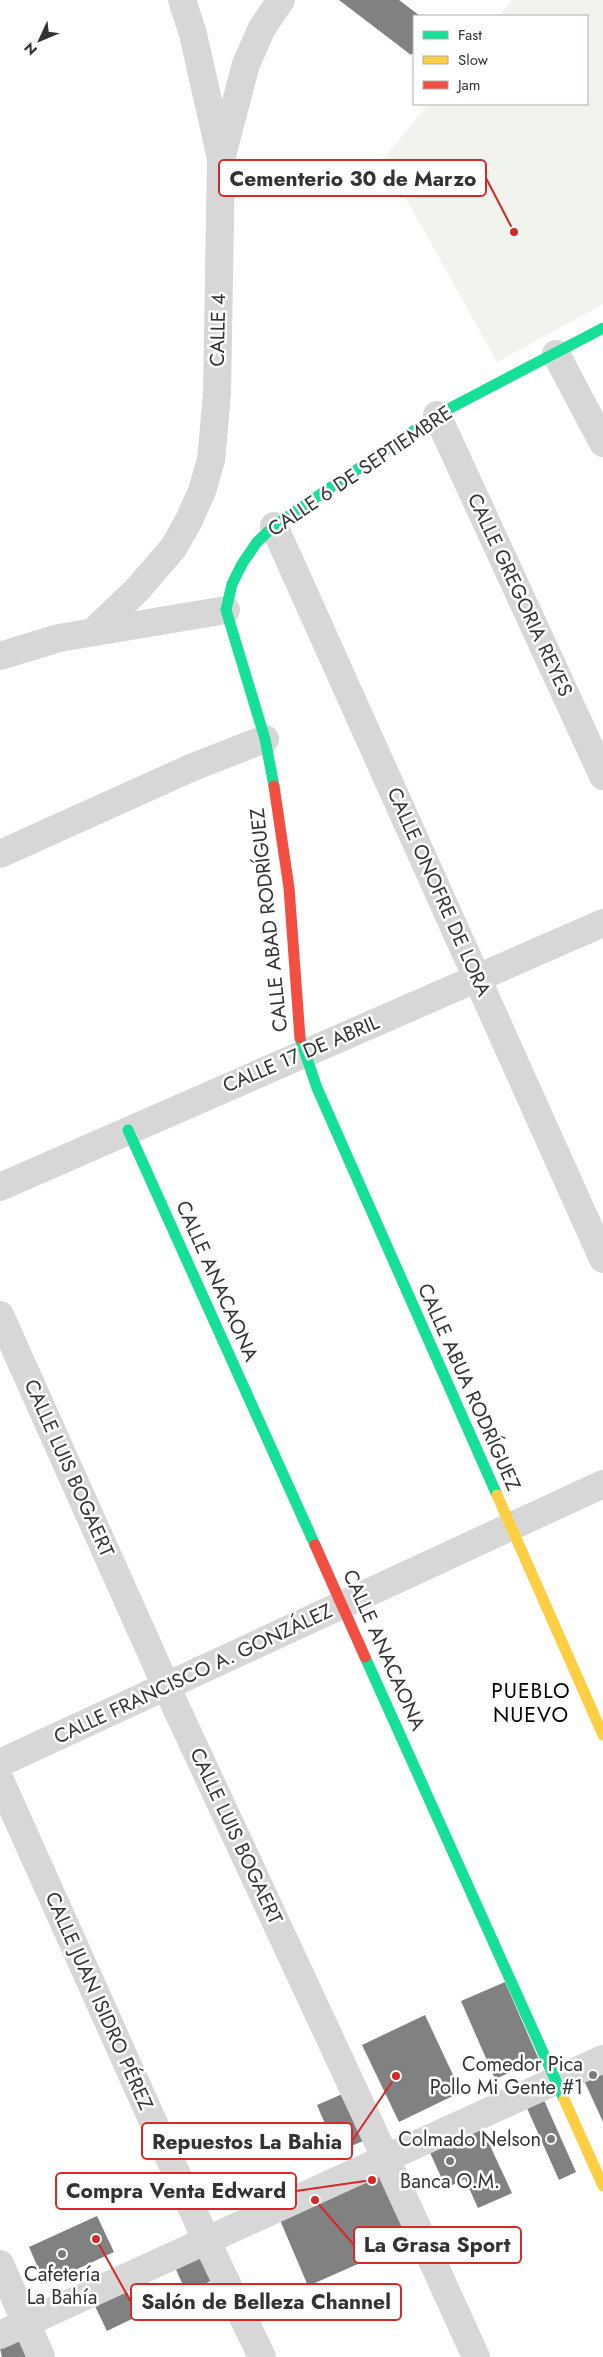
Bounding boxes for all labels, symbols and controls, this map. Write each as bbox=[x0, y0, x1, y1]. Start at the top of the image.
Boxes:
north arrow bbox=[15, 15, 65, 65]
legend bbox=[413, 15, 588, 105]
text: Fast bbox=[458, 24, 482, 46]
text: N bbox=[20, 38, 42, 60]
text: Slow bbox=[458, 49, 489, 71]
text: Jam bbox=[456, 74, 481, 96]
callout: Cementerio 30 de Marzo bbox=[219, 160, 486, 196]
text: Cementerio 30 de Marzo bbox=[230, 164, 476, 194]
street label: CALLE 4 bbox=[203, 293, 233, 367]
street label: CALLE 6 DE SEPTIEMBRE bbox=[262, 398, 458, 544]
street label: CALLE GREGORIA REYES bbox=[460, 489, 580, 701]
street label: CALLE ONOFRE DE LORA bbox=[380, 783, 499, 1002]
street label: CALLE ABAD RODRÍGUEZ bbox=[243, 806, 295, 1033]
street label: CALLE 17 DE ABRIL bbox=[218, 1008, 384, 1100]
street label: CALLE ANACAONA bbox=[168, 1196, 266, 1367]
street label: CALLE ABUA RODRÍGUEZ bbox=[410, 1279, 528, 1495]
street label: CALLE LUIS BOGAERT bbox=[17, 1375, 121, 1562]
street label: CALLE ANACAONA bbox=[335, 1565, 433, 1736]
street label: CALLE FRANCISCO A. GONZÁLEZ bbox=[49, 1597, 337, 1751]
district label: PUEBLO NUEVO bbox=[491, 1676, 571, 1730]
street label: CALLE LUIS BOGAERT bbox=[182, 1743, 290, 1930]
street label: CALLE JUAN ISIDRO PÉREZ bbox=[38, 1887, 160, 2115]
place label: Comedor Pica Pollo Mi Gente #1 bbox=[430, 2050, 583, 2102]
marker: Comedor Pica Pollo Mi Gente #1 bbox=[587, 2069, 599, 2081]
callout: Repuestos La Bahia bbox=[142, 2123, 352, 2159]
place label: Colmado Nelson bbox=[398, 2125, 541, 2154]
text: Repuestos La Bahia bbox=[152, 2127, 342, 2157]
marker: Colmado Nelson bbox=[545, 2133, 557, 2145]
marker: Banca O.M. bbox=[444, 2155, 456, 2167]
place label: Banca O.M. bbox=[400, 2167, 500, 2196]
callout: Compra Venta Edward bbox=[56, 2173, 296, 2209]
text: Compra Venta Edward bbox=[66, 2176, 286, 2206]
callout: La Grasa Sport bbox=[354, 2227, 521, 2263]
text: La Grasa Sport bbox=[364, 2230, 511, 2260]
marker: Cafetería La Bahía bbox=[56, 2248, 68, 2260]
place label: Cafetería La Bahía bbox=[24, 2260, 100, 2312]
callout: Salón de Belleza Channel bbox=[131, 2284, 401, 2320]
text: Salón de Belleza Channel bbox=[141, 2287, 391, 2317]

